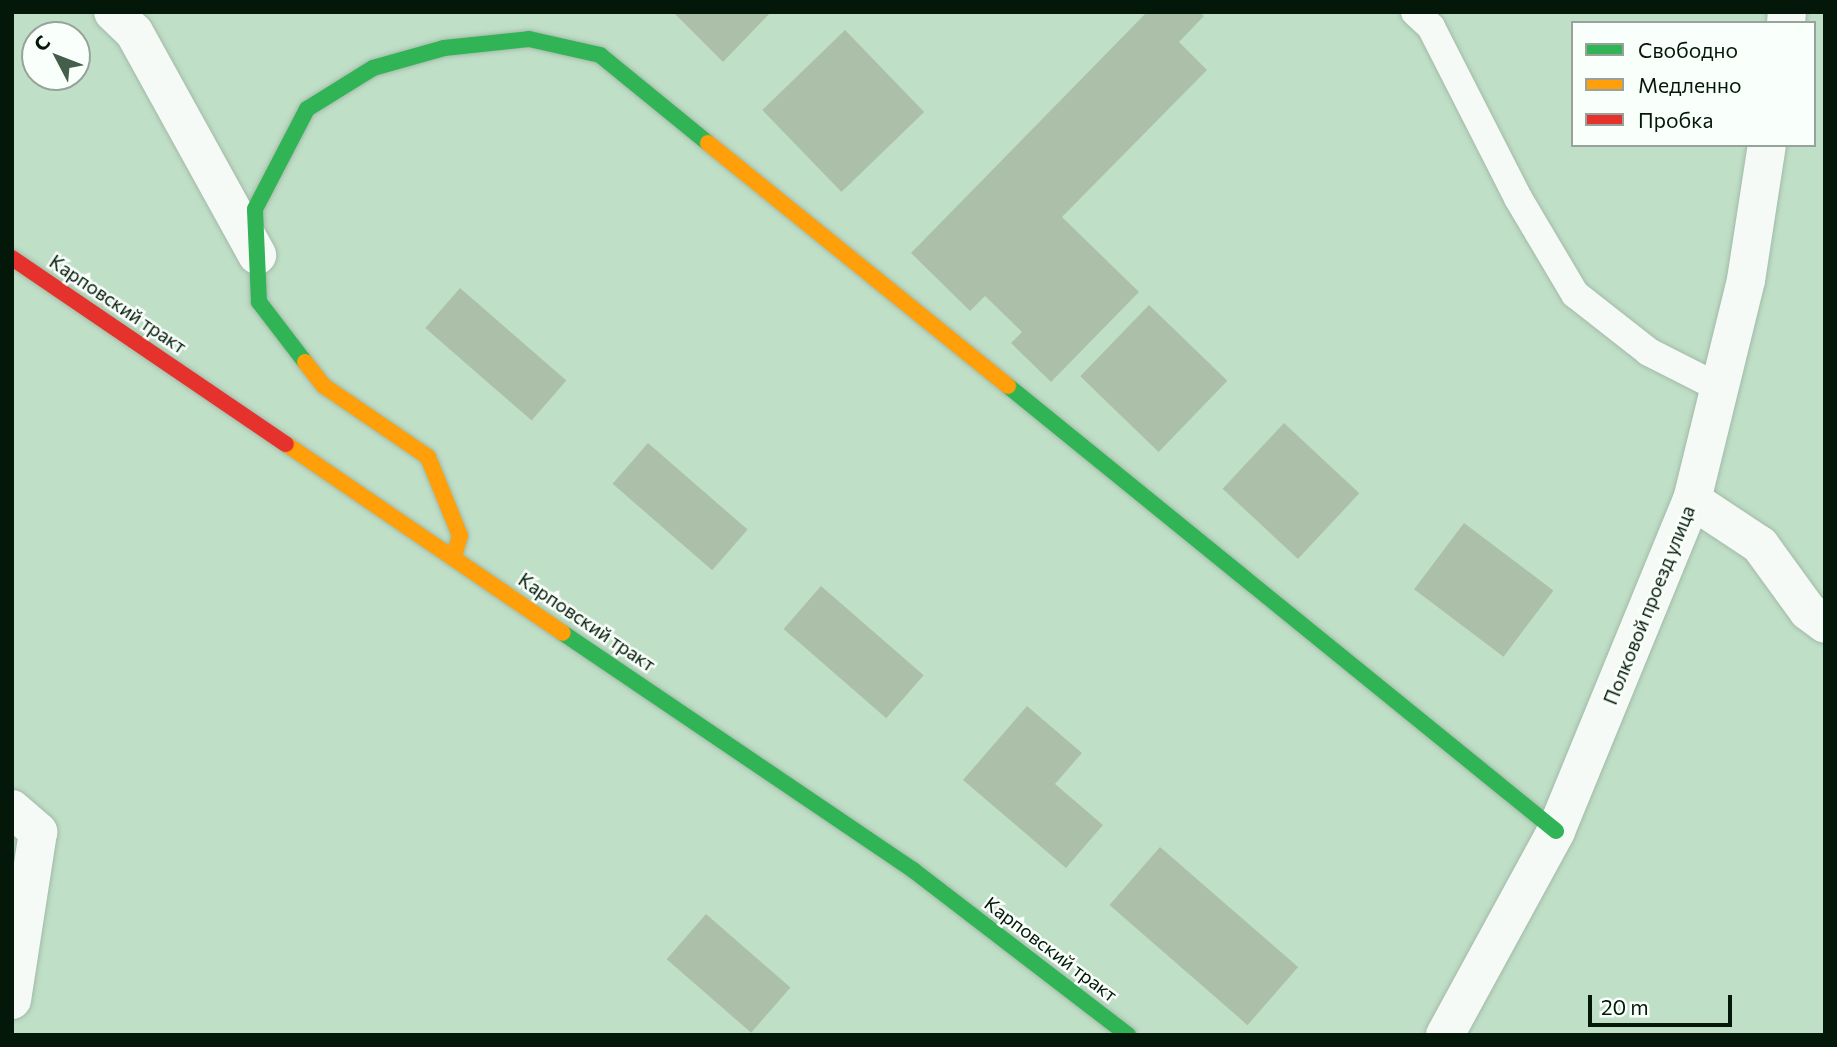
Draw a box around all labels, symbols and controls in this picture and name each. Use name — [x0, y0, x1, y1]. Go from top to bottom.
north arrow — [21, 21, 91, 91]
legend — [1571, 21, 1816, 147]
text: С — [29, 30, 54, 55]
text: Свободно — [1638, 37, 1738, 62]
text: Медленно — [1638, 72, 1742, 97]
text: Пробка — [1638, 107, 1713, 132]
street label: Карповский тракт — [45, 250, 191, 358]
street label: Полковой проезд улица — [1599, 502, 1699, 708]
street label: Карповский тракт — [514, 568, 660, 676]
street label: Карповский тракт — [980, 892, 1122, 1006]
scale bar — [1592, 981, 1736, 1025]
text: 20 m — [1601, 994, 1649, 1019]

